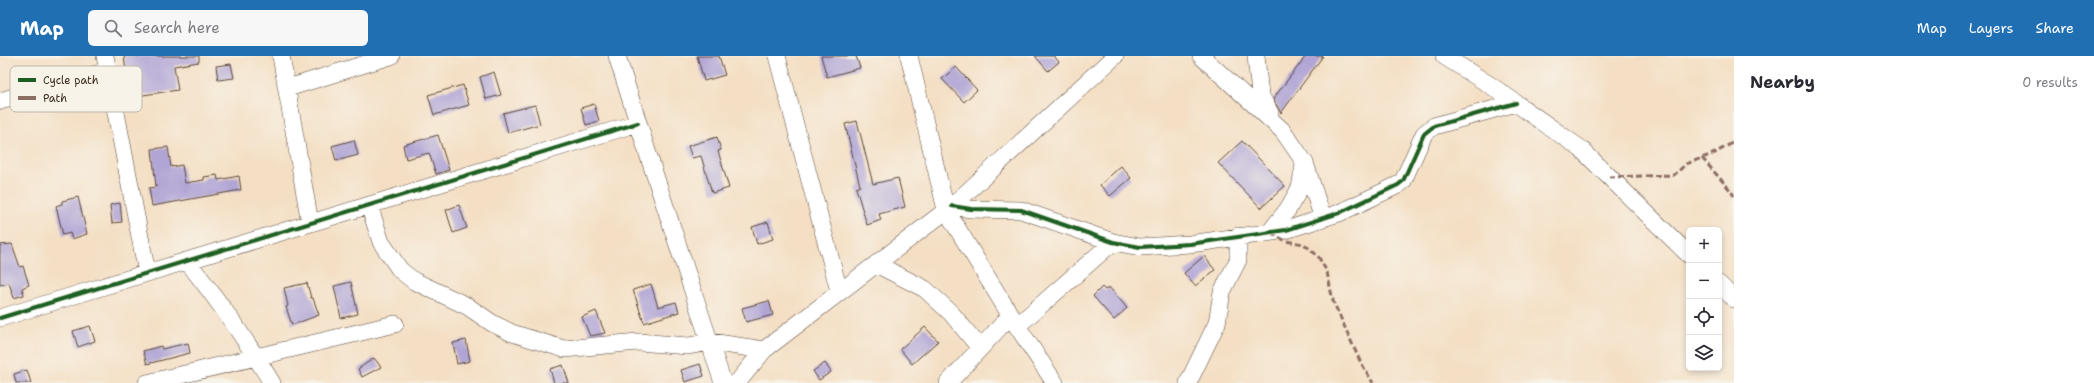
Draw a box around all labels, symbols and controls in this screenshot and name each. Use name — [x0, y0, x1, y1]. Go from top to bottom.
search box — [88, 10, 368, 46]
text: Map — [20, 16, 64, 41]
icon: search — [102, 17, 124, 39]
text: Search here — [134, 18, 220, 38]
text: Map — [1917, 19, 1947, 37]
text: Layers — [1969, 19, 2013, 37]
text: Share — [2035, 19, 2074, 37]
legend — [10, 66, 142, 112]
text: Nearby — [1750, 71, 1815, 93]
text: Cycle path — [43, 73, 99, 88]
text: 0 results — [2022, 74, 2078, 91]
text: Path — [43, 91, 67, 106]
map controls — [1686, 227, 1722, 371]
button: + — [1686, 227, 1722, 263]
button: − — [1686, 263, 1722, 299]
button: locate — [1686, 299, 1722, 335]
button: layers — [1686, 335, 1722, 371]

